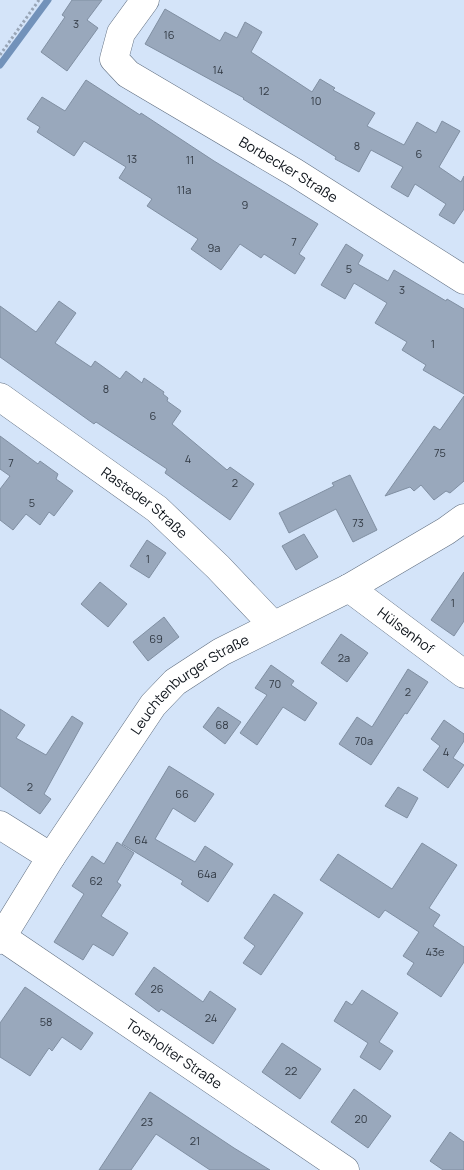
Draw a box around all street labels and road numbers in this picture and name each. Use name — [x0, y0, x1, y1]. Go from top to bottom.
street label: Borbecker Straße — [236, 132, 342, 207]
street label: Rasteder Straße — [98, 462, 192, 542]
street label: Hülsenhof — [374, 603, 438, 658]
street label: Leuchtenburger Straße — [126, 630, 252, 738]
street label: Torsholter Straße — [123, 1014, 226, 1093]

